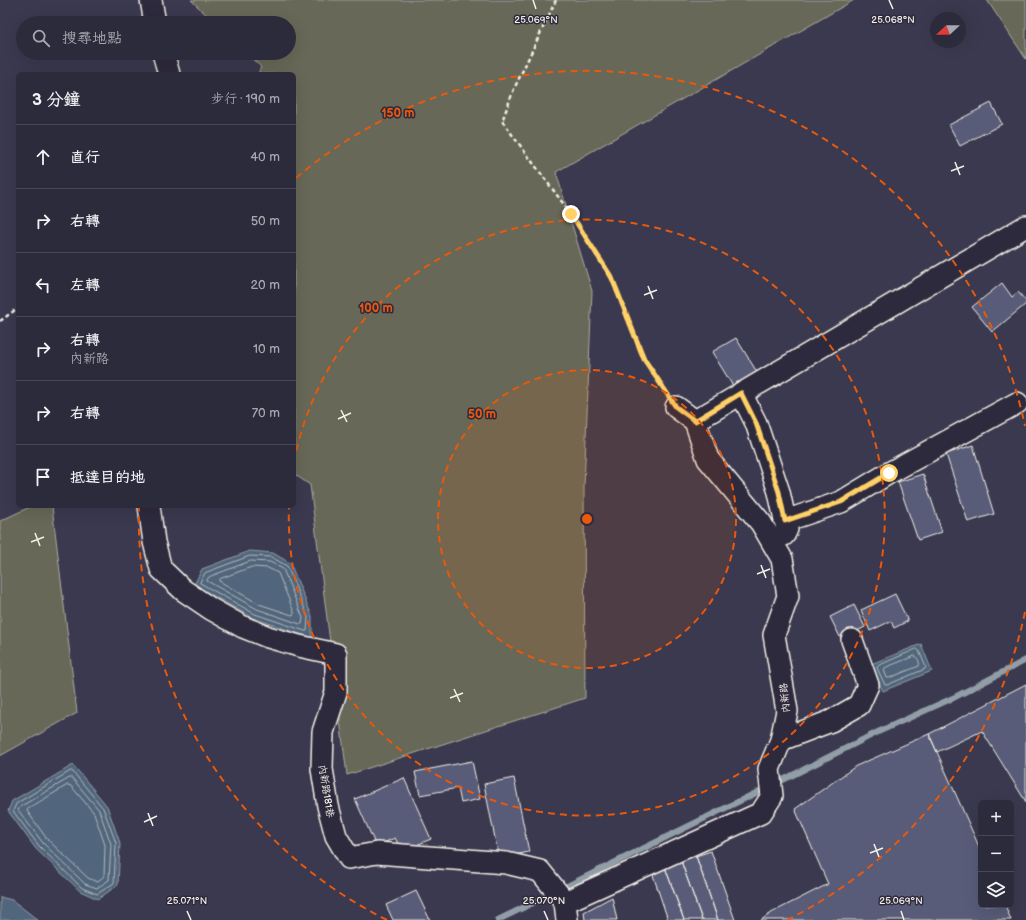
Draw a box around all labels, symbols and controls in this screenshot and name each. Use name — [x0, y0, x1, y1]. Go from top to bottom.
north arrow — [930, 12, 966, 48]
text: 25.069°N — [514, 14, 558, 26]
text: 25.068°N — [871, 14, 915, 26]
search box — [16, 16, 296, 60]
icon: search — [30, 27, 52, 49]
text: 搜尋地點 — [62, 29, 122, 48]
text: 3 分鐘 — [32, 90, 81, 110]
text: 步行 · 190 m — [211, 91, 280, 107]
text: 150 m — [382, 106, 414, 121]
icon: ahead — [32, 146, 54, 168]
text: 直行 — [70, 148, 100, 167]
text: 40 m — [250, 149, 280, 165]
route end — [562, 205, 580, 223]
icon: right — [32, 210, 54, 232]
text: 右轉 — [70, 212, 100, 231]
text: 50 m — [251, 213, 280, 229]
icon: left — [32, 274, 54, 296]
text: 左轉 — [70, 276, 100, 295]
text: 20 m — [250, 277, 280, 293]
text: 100 m — [359, 301, 393, 316]
text: 右轉 — [70, 331, 100, 350]
icon: right — [32, 338, 54, 360]
text: 10 m — [253, 341, 280, 357]
text: 內新路 — [70, 351, 109, 367]
icon: right — [32, 402, 54, 424]
text: 右轉 — [70, 404, 100, 423]
text: 70 m — [252, 405, 280, 421]
text: 50 m — [468, 407, 496, 422]
route start — [880, 464, 898, 482]
icon: arrive — [32, 466, 54, 488]
text: 抵達目的地 — [70, 468, 145, 487]
centre of rings — [580, 512, 594, 526]
street label: 內新路 — [777, 682, 793, 713]
street label: 內新路181巷 — [316, 764, 336, 820]
map controls — [978, 800, 1014, 908]
button: + — [978, 800, 1014, 836]
button: − — [978, 836, 1014, 872]
button: layers — [978, 872, 1014, 908]
text: 25.071°N — [167, 895, 207, 907]
text: 25.070°N — [523, 895, 565, 907]
text: 25.069°N — [879, 895, 923, 907]

